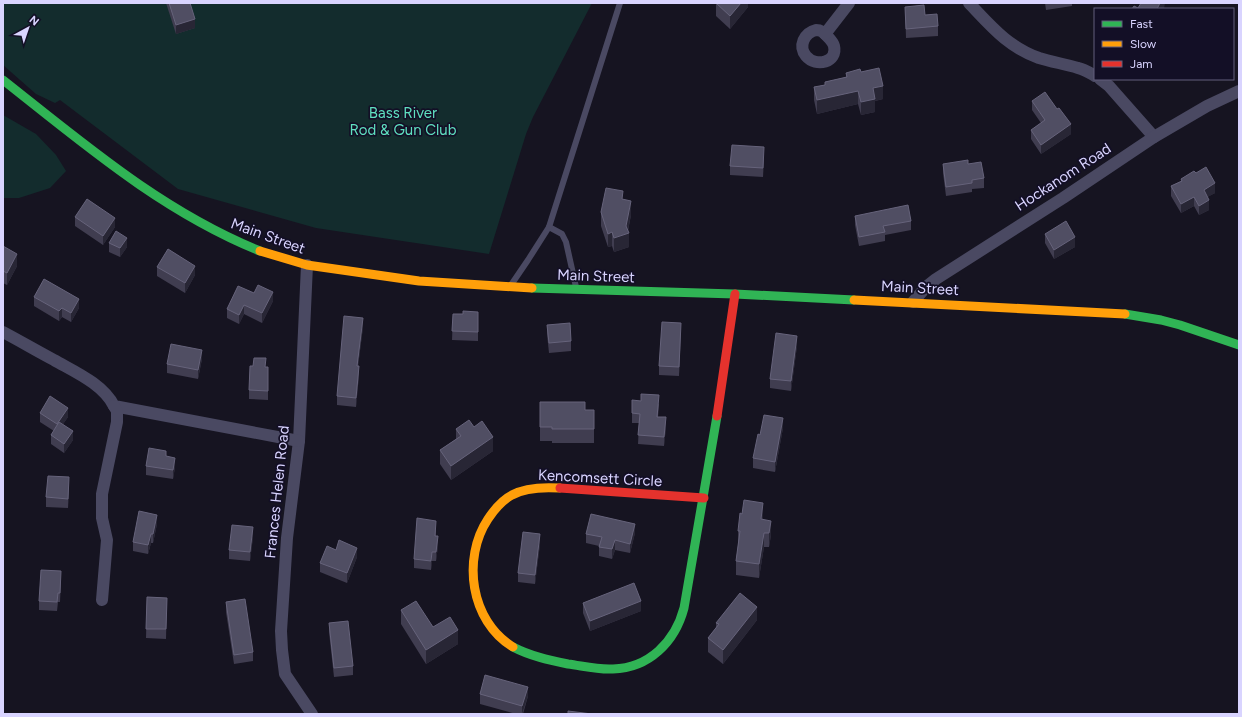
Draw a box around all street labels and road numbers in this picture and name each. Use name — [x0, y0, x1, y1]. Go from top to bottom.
street label: Hockanom Road — [1012, 139, 1114, 215]
street label: Main Street — [228, 214, 308, 258]
street label: Main Street — [557, 266, 636, 286]
street label: Main Street — [881, 277, 960, 299]
street label: Frances Helen Road — [261, 425, 293, 559]
street label: Kencomsett Circle — [537, 466, 663, 490]

